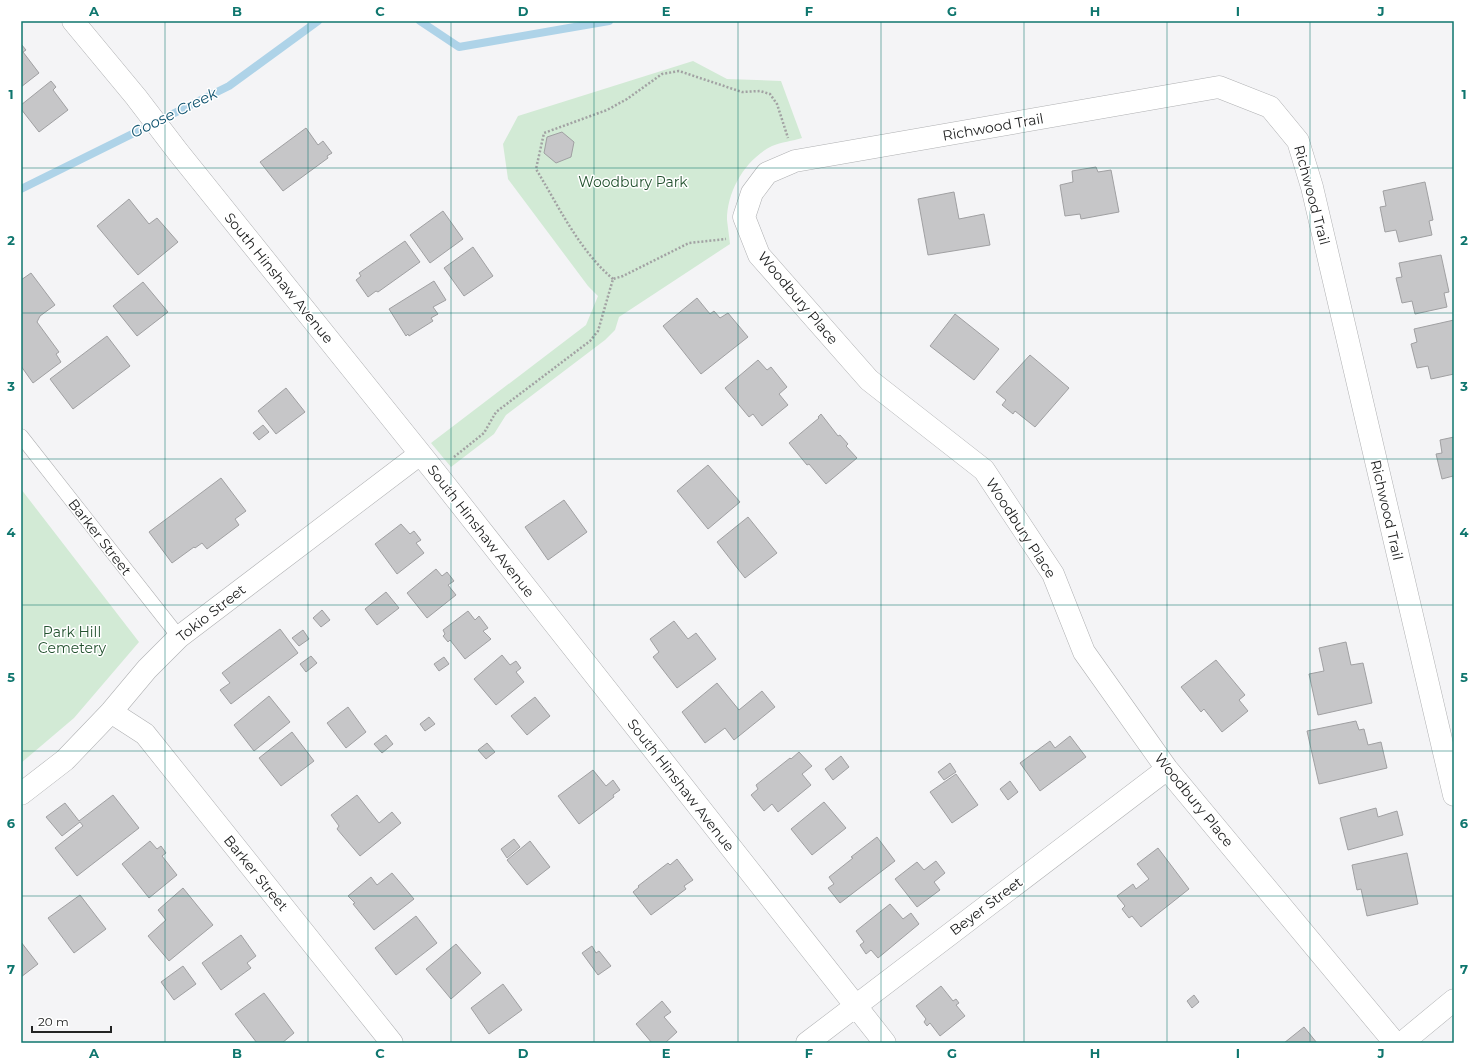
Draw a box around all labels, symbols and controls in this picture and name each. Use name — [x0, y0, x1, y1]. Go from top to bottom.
text: A — [88, 3, 100, 19]
text: B — [232, 3, 242, 19]
text: C — [375, 3, 385, 19]
text: D — [518, 3, 529, 19]
text: E — [662, 3, 671, 19]
text: F — [805, 3, 813, 19]
text: G — [947, 3, 957, 19]
text: H — [1090, 3, 1100, 19]
text: I — [1236, 3, 1240, 19]
text: J — [1376, 3, 1385, 19]
water label: Goose Creek — [127, 83, 221, 142]
text: 1 — [8, 86, 14, 102]
text: 1 — [1461, 86, 1467, 102]
street label: Richwood Trail — [941, 109, 1045, 145]
street label: Richwood Trail — [1290, 143, 1334, 247]
park label: Woodbury Park — [578, 173, 688, 191]
street label: South Hinshaw Avenue — [221, 209, 337, 347]
text: 2 — [7, 232, 15, 248]
text: 2 — [1460, 232, 1468, 248]
street label: Woodbury Place — [754, 248, 842, 348]
text: 3 — [6, 378, 15, 394]
text: 3 — [1459, 378, 1468, 394]
street label: Richwood Trail — [1367, 458, 1407, 562]
street label: South Hinshaw Avenue — [424, 461, 538, 601]
street label: Woodbury Place — [982, 475, 1060, 581]
street label: Barker Street — [64, 495, 136, 579]
text: 4 — [7, 524, 16, 540]
text: 4 — [1460, 524, 1469, 540]
street label: Tokio Street — [173, 580, 249, 646]
park label: Park Hill Cemetery — [38, 623, 107, 657]
text: 5 — [7, 669, 15, 685]
text: 5 — [1460, 669, 1468, 685]
street label: South Hinshaw Avenue — [624, 715, 738, 855]
street label: Woodbury Place — [1151, 749, 1237, 851]
text: 6 — [7, 815, 16, 831]
text: 6 — [1460, 815, 1469, 831]
street label: Barker Street — [220, 831, 292, 915]
street label: Beyer Street — [946, 873, 1026, 939]
text: 7 — [7, 961, 15, 977]
text: 7 — [1460, 961, 1468, 977]
scale bar — [32, 1008, 111, 1034]
text: 20 m — [38, 1014, 69, 1029]
text: A — [88, 1045, 100, 1061]
text: B — [232, 1045, 242, 1061]
text: C — [375, 1045, 385, 1061]
text: D — [518, 1045, 529, 1061]
text: E — [662, 1045, 671, 1061]
text: F — [805, 1045, 813, 1061]
text: G — [947, 1045, 957, 1061]
text: H — [1090, 1045, 1100, 1061]
text: I — [1236, 1045, 1240, 1061]
text: J — [1376, 1045, 1385, 1061]

